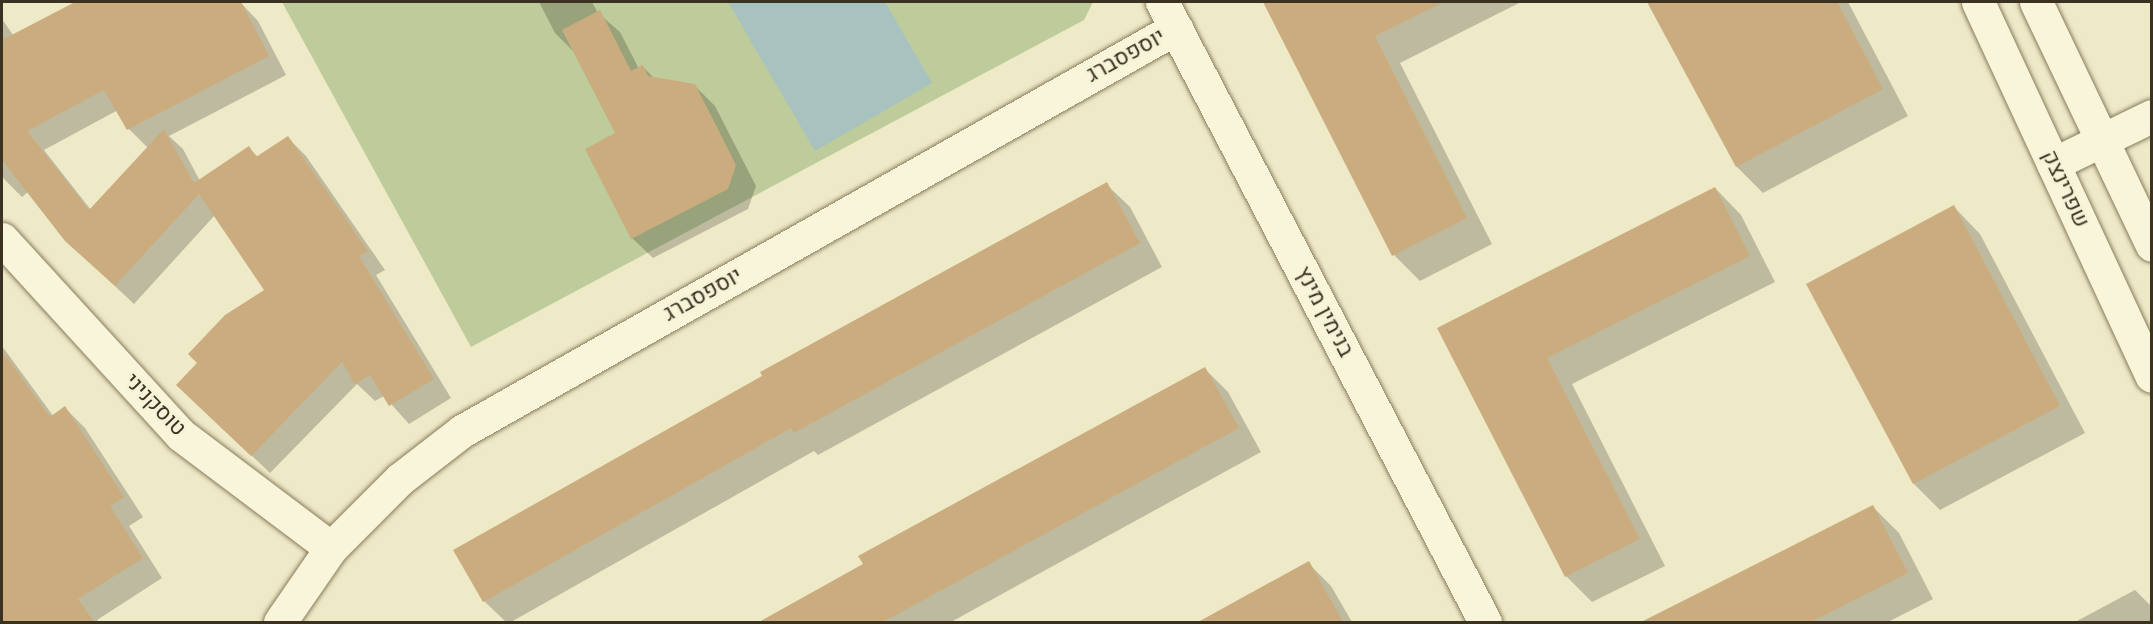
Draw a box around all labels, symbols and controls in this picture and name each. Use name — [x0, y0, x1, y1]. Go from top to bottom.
street label: יוספסברג — [1082, 24, 1170, 88]
street label: שפרינצק — [2036, 146, 2094, 232]
street label: בנימין מינץ — [1289, 262, 1359, 362]
street label: יוספסברג — [659, 263, 747, 327]
street label: טוסקניני — [119, 368, 191, 442]

